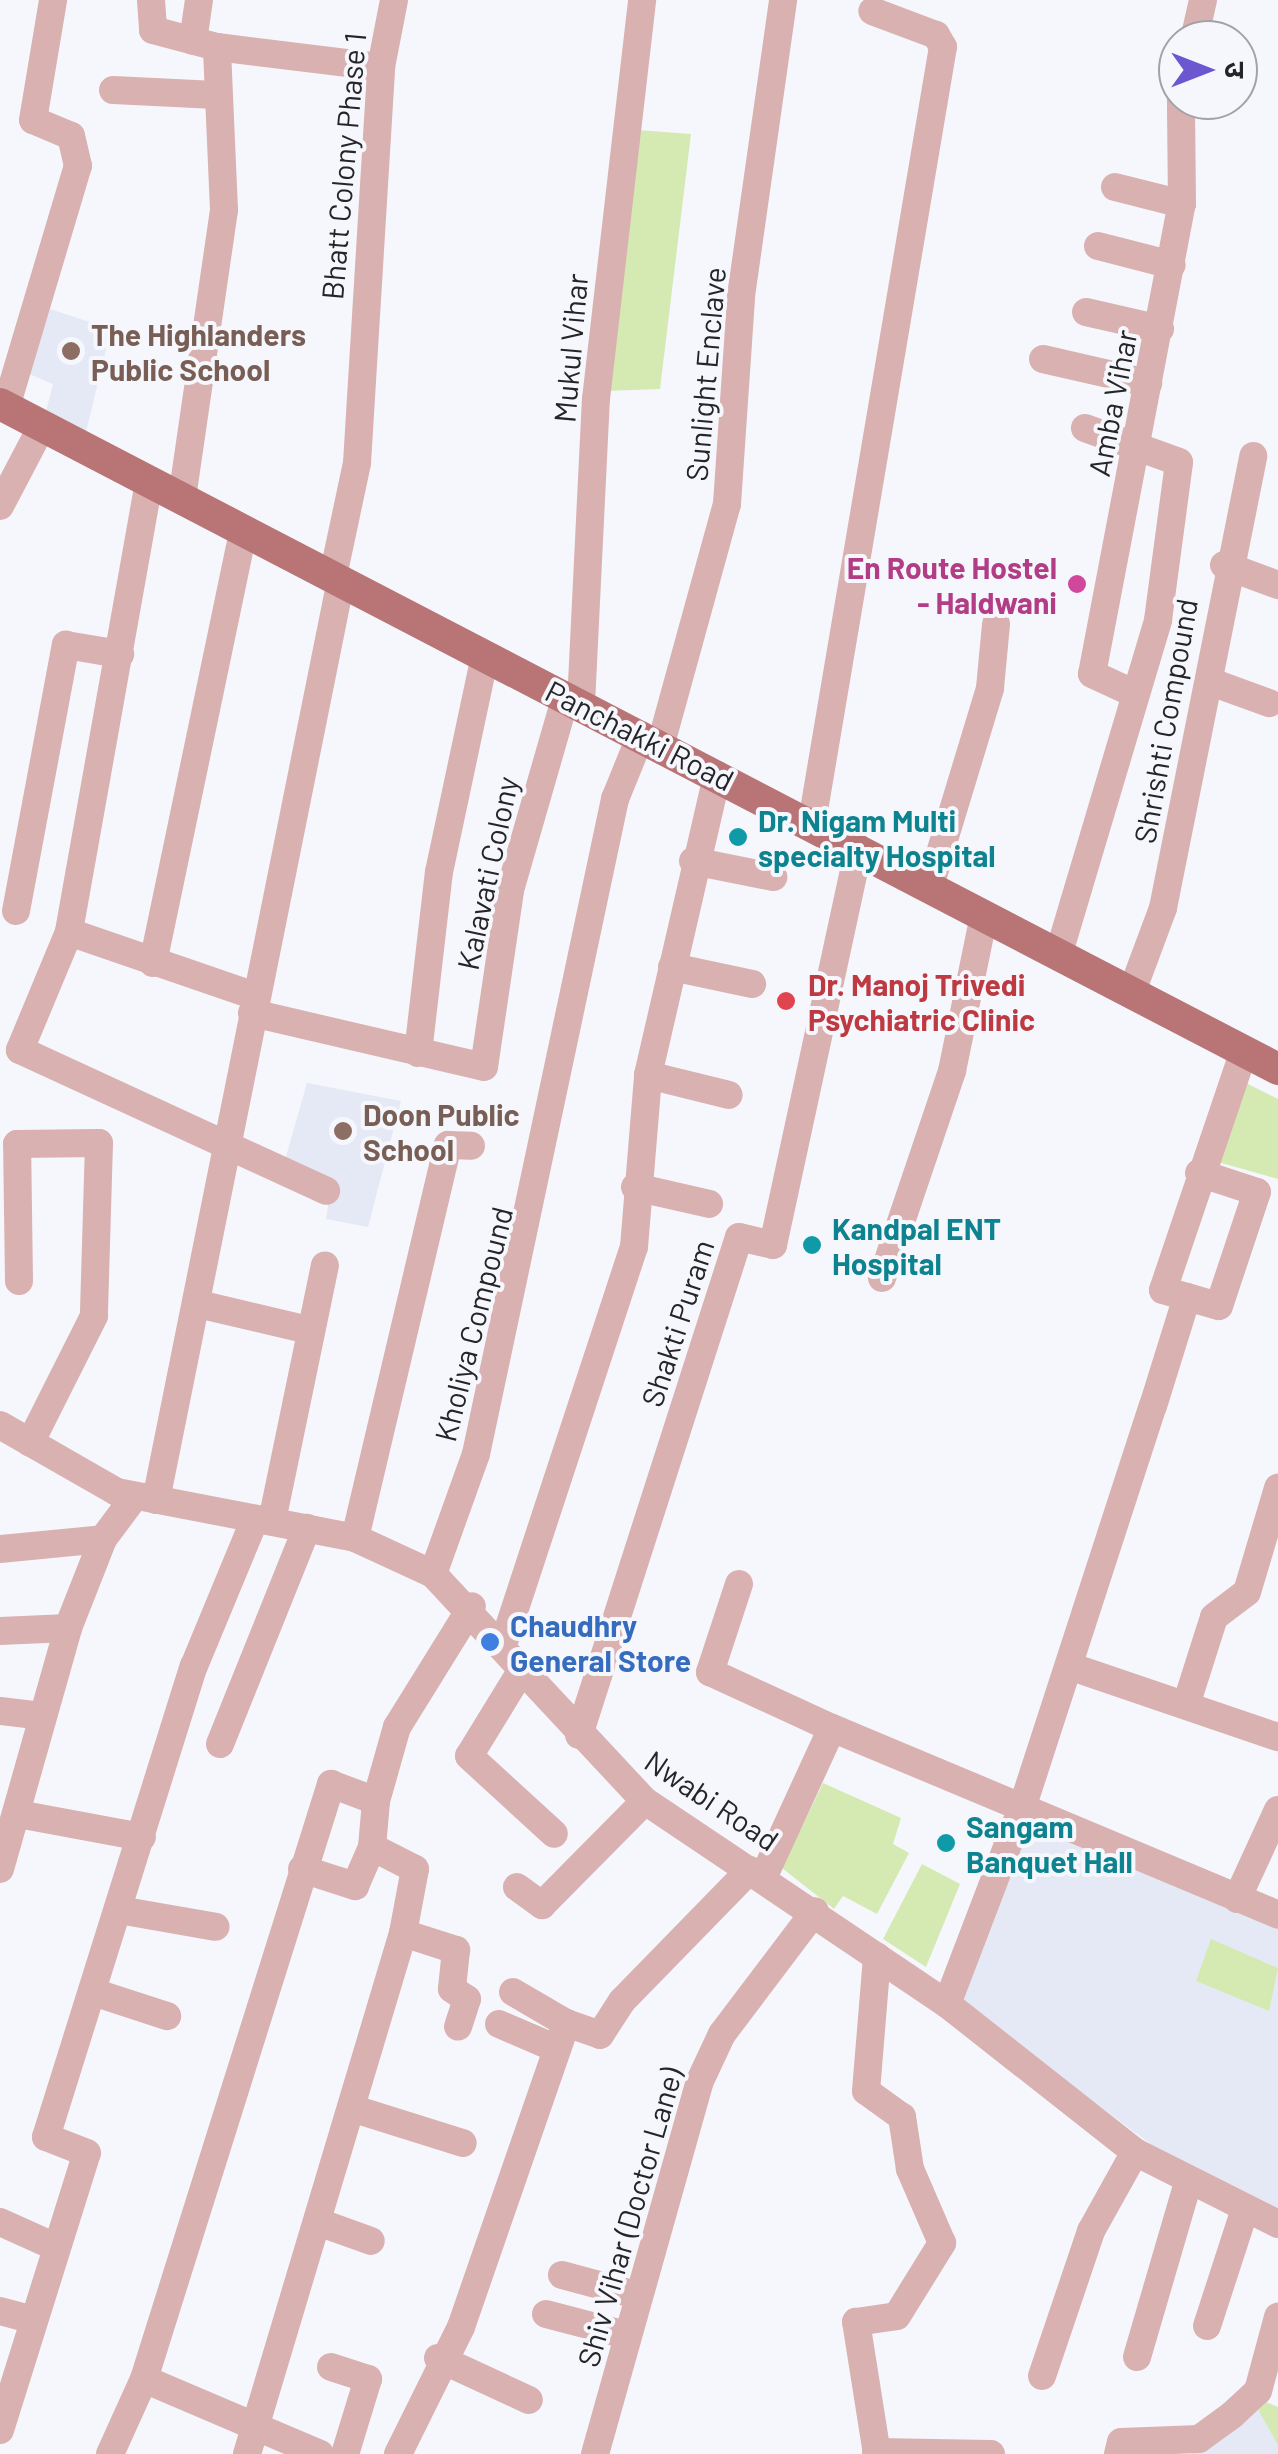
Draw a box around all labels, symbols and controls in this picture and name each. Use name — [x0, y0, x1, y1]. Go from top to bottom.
north arrow — [1158, 20, 1258, 120]
street label: Bhatt Colony Phase 1 — [313, 31, 373, 301]
text: उ — [1219, 62, 1253, 78]
street label: Sunlight Enclave — [678, 265, 732, 483]
street label: Mukul Vihar — [546, 272, 594, 424]
place label: The Highlanders Public School — [91, 316, 306, 386]
street label: Amba Vihar — [1080, 327, 1144, 479]
marker: The Highlanders Public School — [60, 340, 82, 362]
place label: En Route Hostel - Haldwani — [847, 549, 1057, 620]
marker: En Route Hostel - Haldwani — [1066, 573, 1088, 595]
street label: Shrishti Compound — [1126, 596, 1204, 846]
street label: Panchakki Road — [540, 672, 740, 798]
street label: Kalavati Colony — [449, 773, 525, 973]
place label: Dr. Nigam Multi specialty Hospital — [758, 802, 996, 872]
marker: Dr. Nigam Multi specialty Hospital — [727, 826, 749, 848]
place label: Dr. Manoj Trivedi Psychiatric Clinic — [808, 966, 1035, 1036]
marker: Dr. Manoj Trivedi Psychiatric Clinic — [773, 988, 799, 1014]
place label: Doon Public School — [363, 1096, 520, 1166]
marker: Doon Public School — [332, 1120, 354, 1142]
street label: Kholiya Compound — [426, 1203, 520, 1445]
place label: Kandpal ENT Hospital — [832, 1210, 1001, 1280]
marker: Kandpal ENT Hospital — [801, 1234, 823, 1256]
street label: Shakti Puram — [633, 1235, 721, 1411]
place label: Chaudhry General Store — [510, 1607, 691, 1678]
marker: Chaudhry General Store — [479, 1631, 501, 1653]
street label: Nwabi Road — [638, 1742, 786, 1858]
place label: Sangam Banquet Hall — [966, 1808, 1133, 1878]
marker: Sangam Banquet Hall — [935, 1832, 957, 1854]
street label: Shiv Vihar (Doctor Lane) — [569, 2063, 689, 2371]

